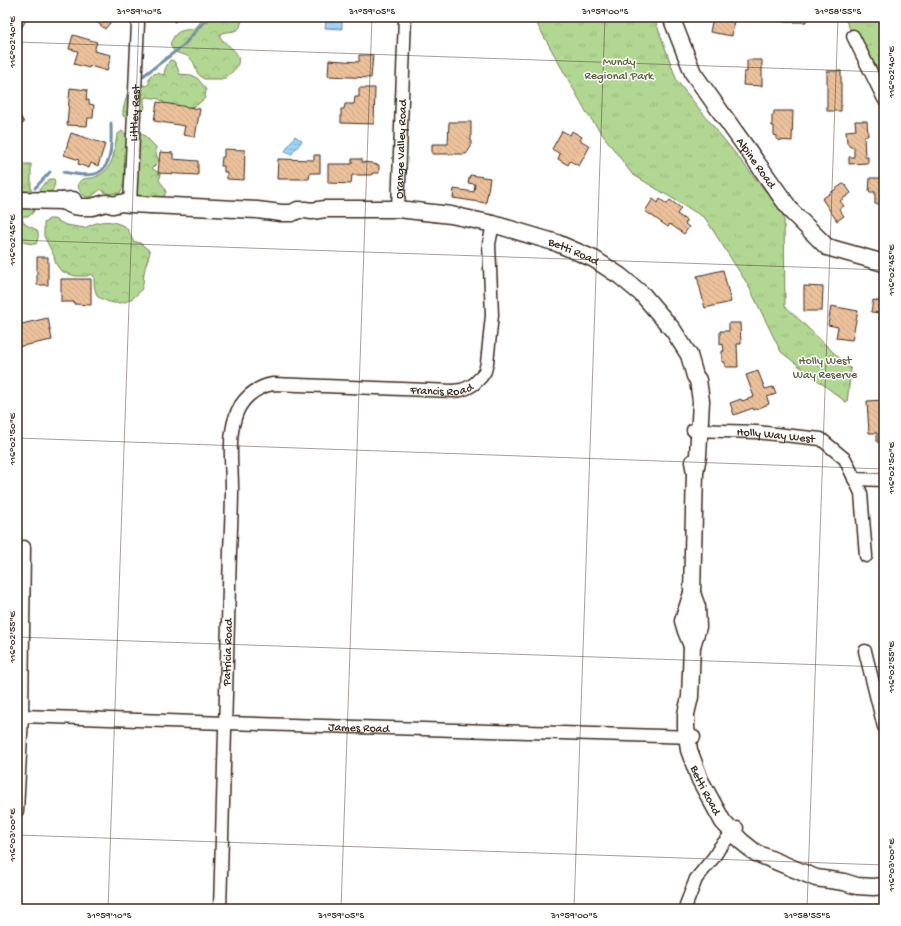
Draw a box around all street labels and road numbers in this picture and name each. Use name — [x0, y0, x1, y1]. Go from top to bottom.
street label: Littley Rest — [128, 84, 144, 142]
street label: Orange Valley Road — [393, 98, 411, 199]
street label: Alpine Road — [732, 135, 779, 193]
street label: Betti Road — [545, 236, 602, 270]
street label: Francis Road — [409, 380, 477, 400]
street label: Holly Way West — [736, 426, 817, 447]
street label: Patricia Road — [221, 617, 237, 687]
street label: James Road — [328, 721, 391, 737]
street label: Betti Road — [686, 763, 723, 819]

